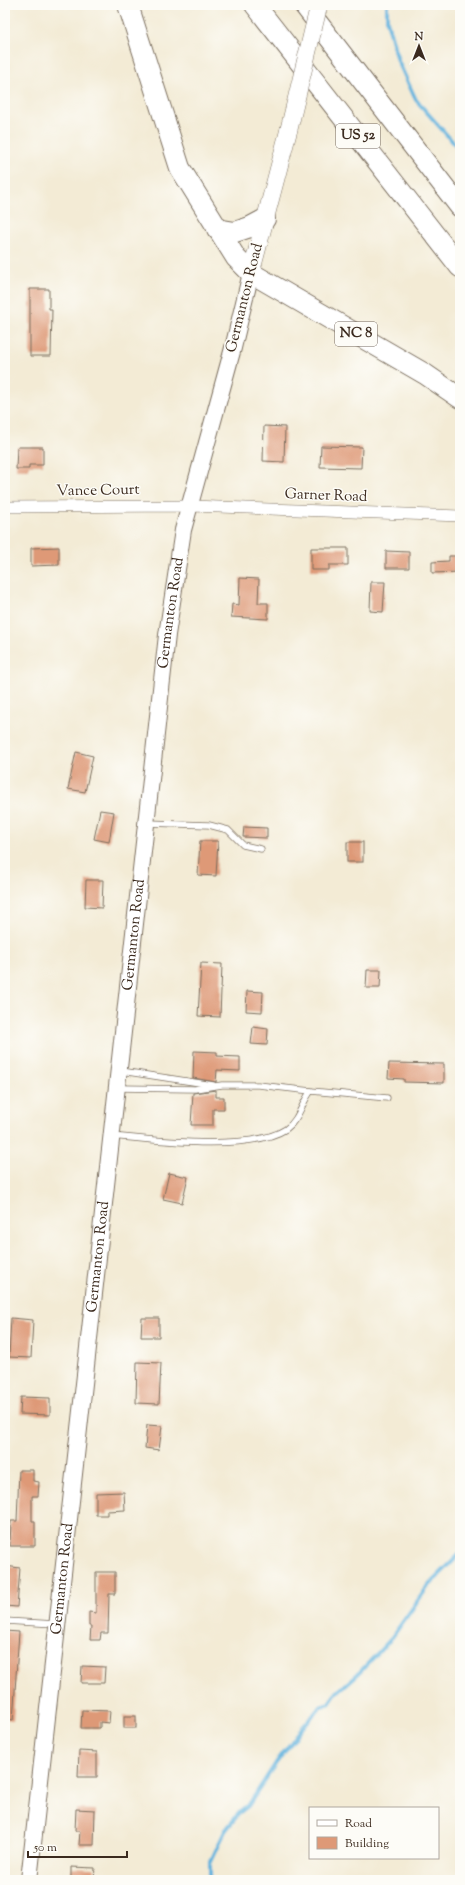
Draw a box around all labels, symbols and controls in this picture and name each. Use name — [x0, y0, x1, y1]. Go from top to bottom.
north arrow — [399, 26, 439, 66]
text: N — [414, 29, 424, 45]
road number: US 52 — [336, 124, 380, 148]
street label: Germanton Road — [221, 241, 269, 355]
road number: NC 8 — [335, 322, 377, 346]
street label: Vance Court — [56, 480, 140, 502]
street label: Garner Road — [284, 484, 368, 508]
street label: Germanton Road — [153, 555, 189, 670]
street label: Germanton Road — [117, 877, 150, 992]
street label: Germanton Road — [81, 1199, 115, 1314]
street label: Germanton Road — [46, 1521, 79, 1636]
legend — [309, 1807, 439, 1859]
text: Road — [345, 1815, 372, 1833]
scale bar — [28, 1833, 127, 1859]
text: Building — [345, 1835, 389, 1853]
text: 50 m — [33, 1839, 57, 1857]

